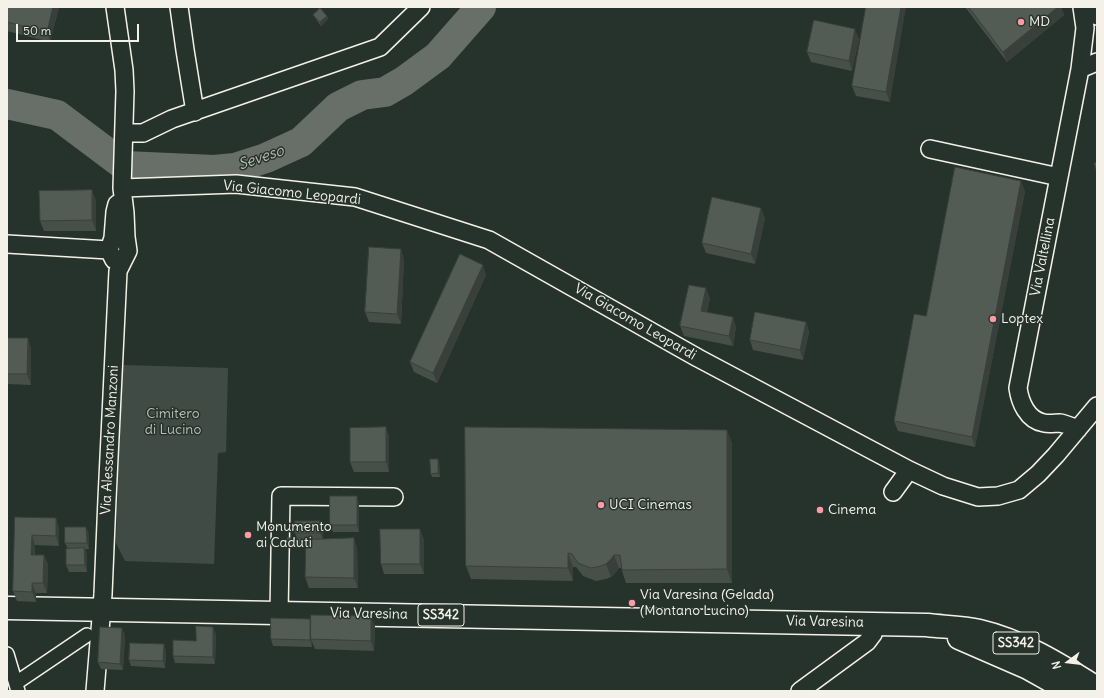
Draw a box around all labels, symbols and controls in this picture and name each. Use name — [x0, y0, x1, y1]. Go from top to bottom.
place label: MD — [1029, 14, 1050, 30]
scale bar — [18, 16, 141, 42]
marker: MD — [1016, 17, 1026, 27]
text: 50 m — [23, 23, 51, 38]
water label: Seveso — [236, 142, 286, 174]
street label: Via Giacomo Leopardi — [222, 177, 362, 209]
street label: Via Valtellina — [1027, 216, 1059, 298]
street label: Via Giacomo Leopardi — [571, 280, 699, 364]
place label: Loptex — [1001, 311, 1043, 327]
marker: Loptex — [988, 314, 998, 324]
street label: Via Alessandro Manzoni — [98, 365, 122, 515]
park label: Cimitero di Lucino — [145, 406, 201, 438]
place label: UCI Cinemas — [609, 497, 692, 513]
marker: UCI Cinemas — [596, 500, 606, 510]
place label: Cinema — [828, 502, 876, 518]
marker: Cinema — [815, 505, 825, 515]
place label: Monumento ai Caduti — [256, 519, 332, 552]
marker: Monumento ai Caduti — [243, 530, 253, 540]
place label: Via Varesina (Gelada) (Montano Lucino) — [640, 587, 774, 620]
marker: Via Varesina (Gelada) (Montano Lucino) — [627, 598, 637, 608]
road number: SS342 — [418, 604, 464, 626]
street label: Via Varesina — [330, 605, 408, 623]
street label: Via Varesina — [786, 613, 864, 631]
road number: SS342 — [993, 632, 1039, 654]
north arrow — [1048, 642, 1088, 682]
text: N — [1049, 660, 1064, 671]

